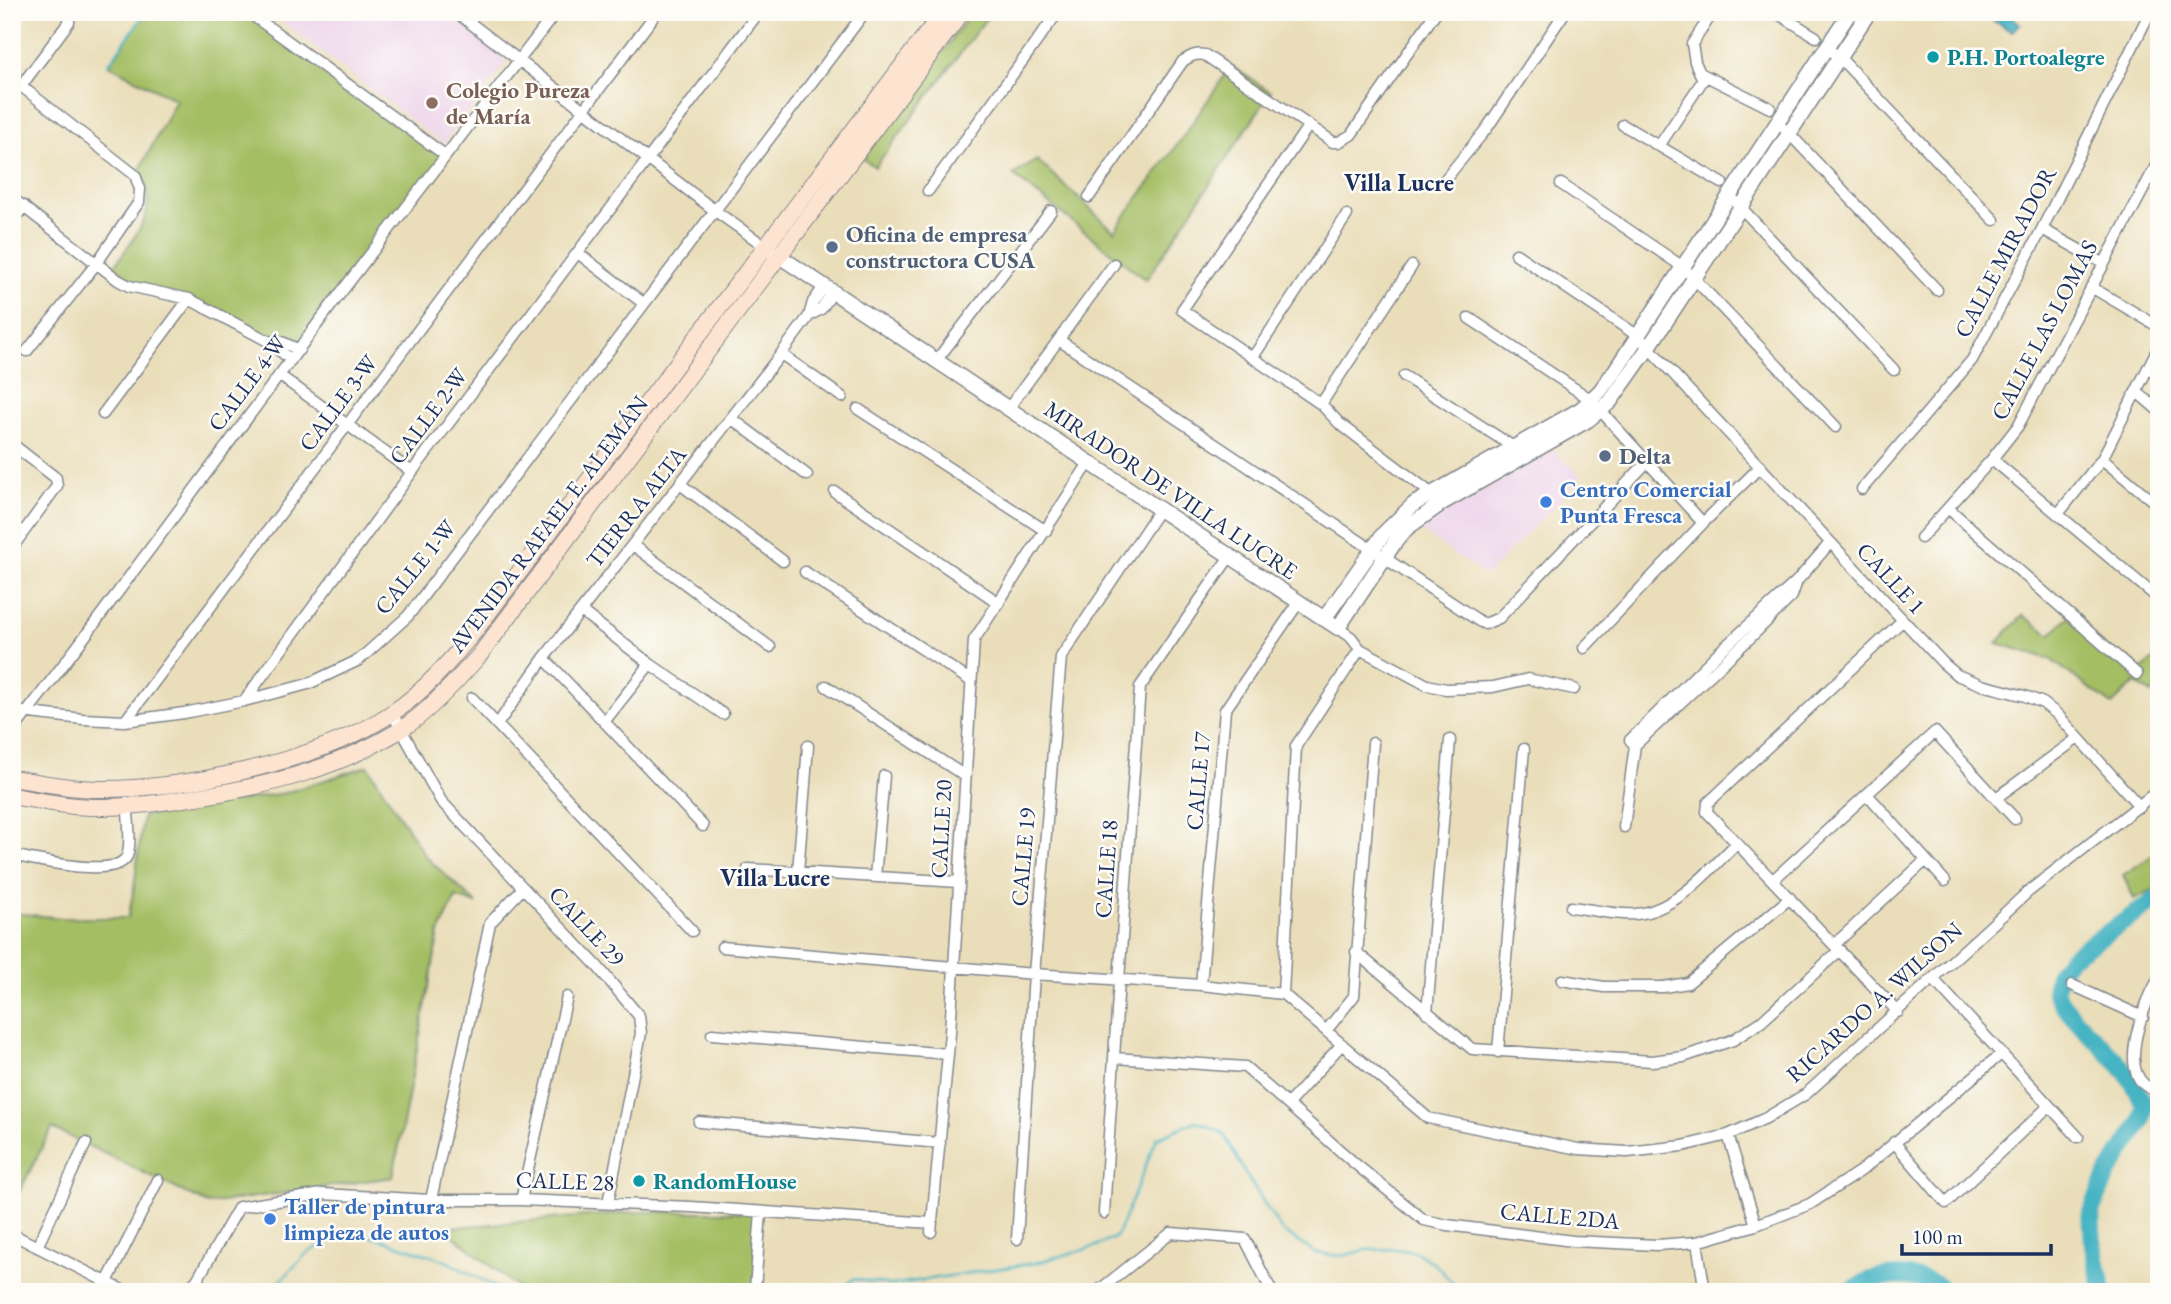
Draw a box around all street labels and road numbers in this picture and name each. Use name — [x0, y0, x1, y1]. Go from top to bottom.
street label: CALLE MIRADOR — [1947, 161, 2063, 343]
street label: CALLE LAS LOMAS — [1984, 235, 2104, 425]
street label: CALLE 4-W — [201, 328, 294, 437]
street label: CALLE 3-W — [292, 348, 385, 457]
street label: CALLE 2-W — [382, 361, 475, 470]
street label: AVENIDA RAFAEL E. ALEMÁN — [441, 389, 655, 659]
street label: MIRADOR DE VILLA LUCRE — [1039, 394, 1303, 586]
street label: TIERRA ALTA — [579, 439, 694, 574]
street label: CALLE 1-W — [368, 513, 463, 621]
street label: CALLE 1 — [1850, 536, 1932, 620]
street label: CALLE 17 — [1179, 730, 1217, 832]
street label: CALLE 20 — [923, 779, 959, 879]
street label: CALLE 19 — [1004, 806, 1042, 908]
street label: CALLE 18 — [1088, 819, 1124, 919]
street label: CALLE 29 — [542, 880, 632, 972]
street label: RICARDO A. WILSON — [1780, 915, 1968, 1089]
street label: CALLE 28 — [515, 1164, 615, 1198]
street label: CALLE 2DA — [1499, 1196, 1622, 1236]

